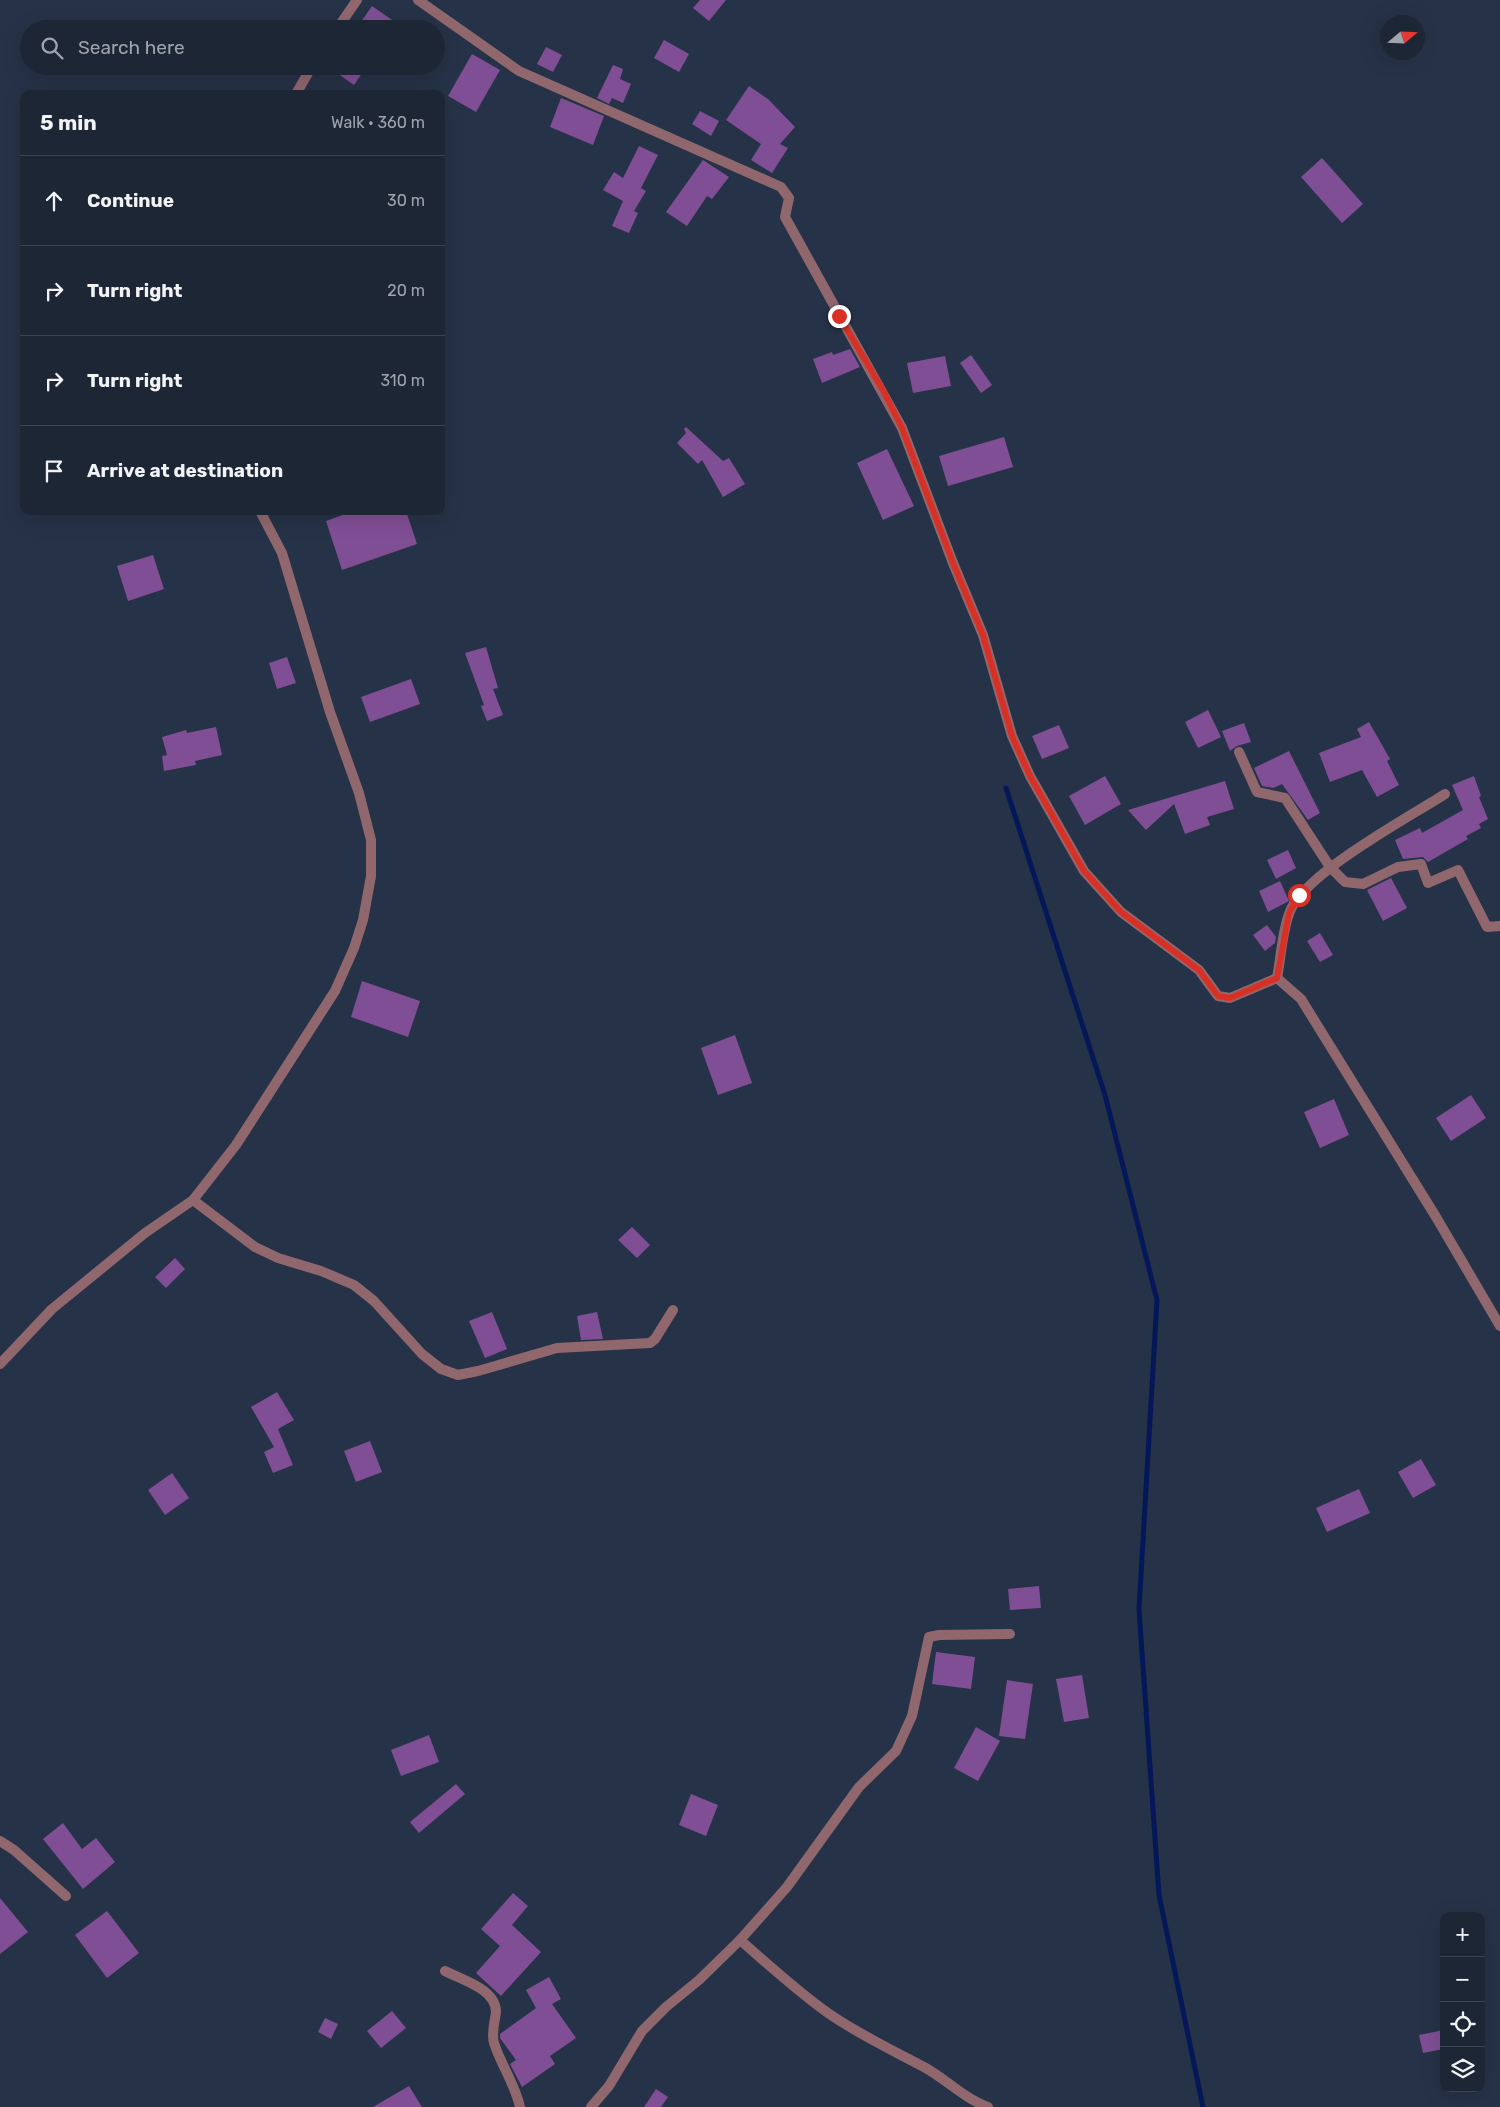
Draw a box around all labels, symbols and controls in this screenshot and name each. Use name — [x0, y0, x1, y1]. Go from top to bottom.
north arrow — [1380, 15, 1425, 60]
search box — [20, 20, 445, 75]
icon: search — [38, 34, 66, 62]
text: Search here — [78, 36, 185, 59]
text: 5 min — [40, 110, 97, 135]
text: Walk · 360 m — [331, 113, 425, 132]
icon: ahead — [40, 187, 68, 215]
text: Continue — [87, 189, 174, 212]
text: 30 m — [387, 191, 425, 210]
icon: right — [40, 277, 68, 305]
text: Turn right — [87, 279, 182, 302]
text: 20 m — [387, 281, 425, 300]
route end — [828, 305, 851, 328]
icon: right — [40, 367, 68, 395]
text: Turn right — [87, 369, 182, 392]
text: 310 m — [381, 371, 425, 390]
icon: arrive — [40, 457, 68, 485]
text: Arrive at destination — [87, 459, 283, 482]
route start — [1288, 884, 1311, 907]
map controls — [1440, 1912, 1485, 2092]
button: + — [1440, 1912, 1485, 1957]
button: − — [1440, 1957, 1485, 2002]
button: locate — [1440, 2002, 1485, 2047]
button: layers — [1440, 2047, 1485, 2092]

